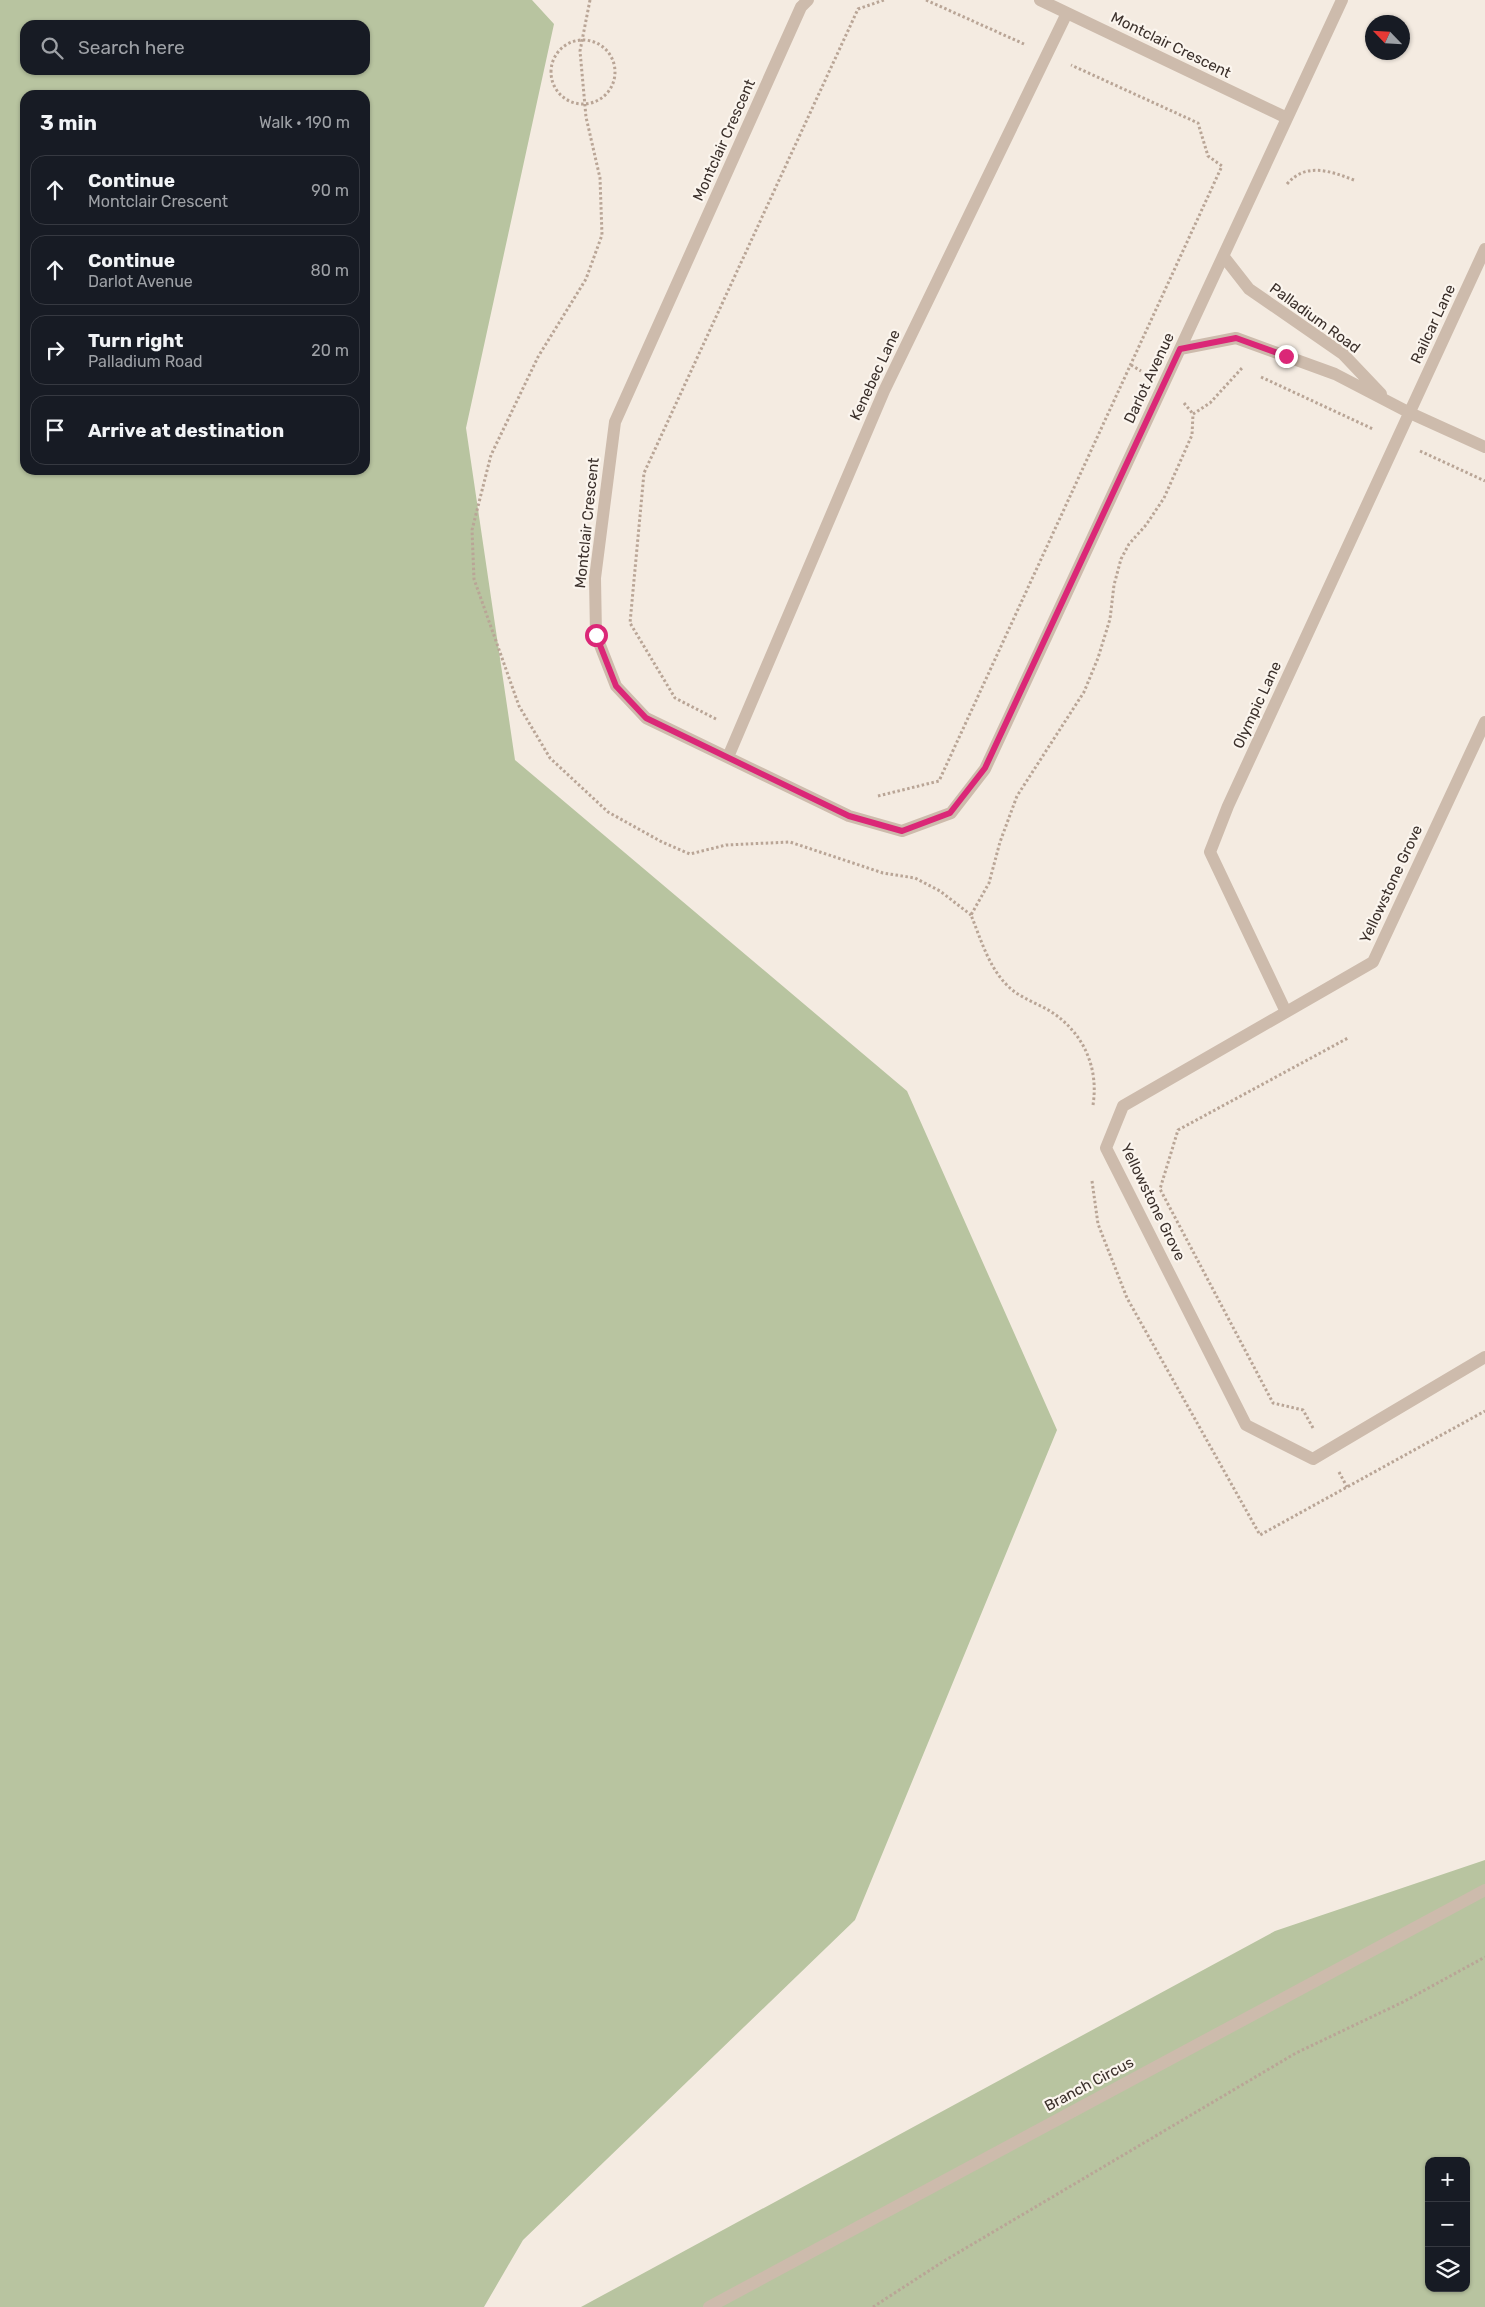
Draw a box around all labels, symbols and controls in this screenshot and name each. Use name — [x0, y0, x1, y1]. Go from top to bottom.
street label: Montclair Crescent — [1108, 8, 1234, 82]
north arrow — [1365, 15, 1410, 60]
search box — [20, 20, 370, 75]
icon: search — [38, 34, 66, 62]
text: Search here — [78, 36, 185, 59]
street label: Montclair Crescent — [689, 76, 759, 204]
text: 3 min — [40, 110, 97, 135]
text: Walk · 190 m — [259, 113, 350, 132]
text: Continue — [88, 169, 175, 192]
icon: ahead — [41, 176, 69, 204]
text: 90 m — [311, 181, 349, 200]
text: Montclair Crescent — [88, 192, 228, 211]
text: Continue — [88, 249, 175, 272]
icon: ahead — [41, 256, 69, 284]
text: 80 m — [311, 261, 349, 280]
text: Darlot Avenue — [88, 272, 193, 291]
street label: Palladium Road — [1266, 279, 1364, 357]
street label: Railcar Lane — [1407, 282, 1459, 366]
street label: Kenebec Lane — [846, 327, 904, 423]
text: Turn right — [88, 329, 183, 352]
street label: Darlot Avenue — [1120, 330, 1178, 426]
icon: right — [41, 336, 69, 364]
text: 20 m — [311, 341, 349, 360]
route end — [1275, 345, 1298, 368]
text: Palladium Road — [88, 352, 203, 371]
icon: arrive — [41, 416, 69, 444]
text: Arrive at destination — [88, 419, 284, 442]
street label: Montclair Crescent — [571, 457, 603, 589]
route start — [585, 624, 608, 647]
street label: Olympic Lane — [1229, 659, 1285, 751]
street label: Yellowstone Grove — [1356, 822, 1426, 946]
street label: Yellowstone Grove — [1117, 1140, 1189, 1264]
street label: Branch Circus — [1041, 2053, 1137, 2115]
map controls — [1425, 2157, 1470, 2292]
button: + — [1425, 2157, 1470, 2202]
button: − — [1425, 2202, 1470, 2247]
button: layers — [1425, 2247, 1470, 2292]

